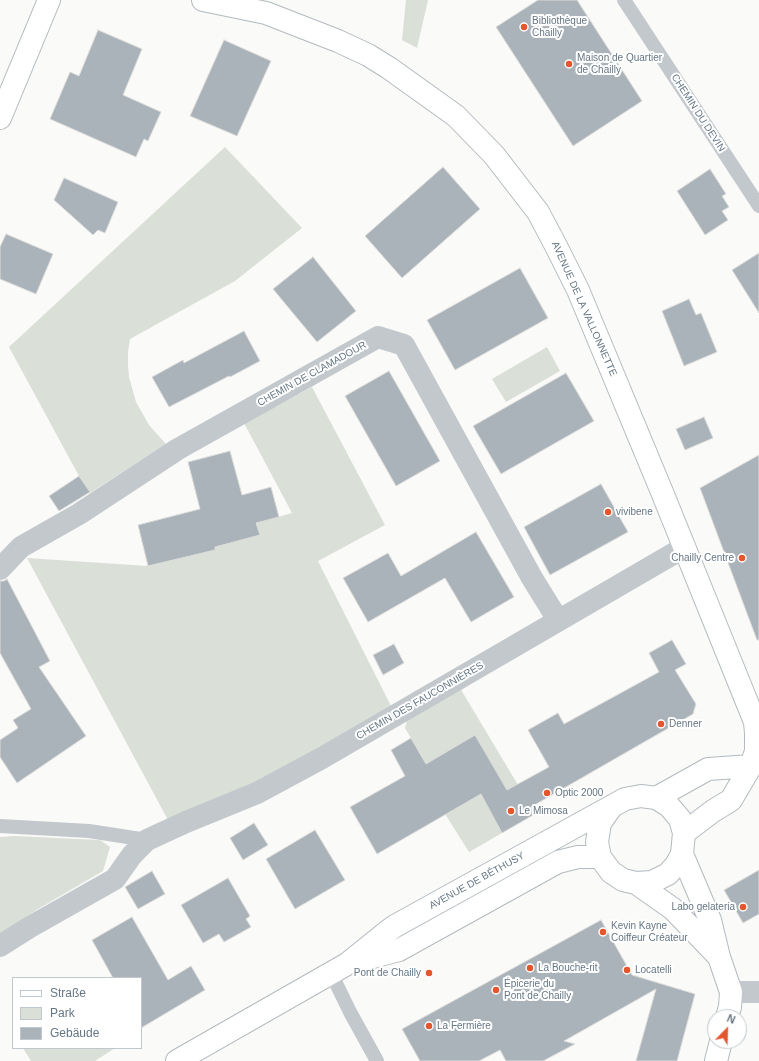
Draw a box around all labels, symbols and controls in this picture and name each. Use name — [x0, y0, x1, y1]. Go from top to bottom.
place label: Bibliothèque Chailly — [532, 15, 587, 38]
marker: Bibliothèque Chailly — [519, 22, 529, 32]
place label: Maison de Quartier de Chailly — [577, 52, 662, 76]
marker: Maison de Quartier de Chailly — [564, 59, 574, 69]
street label: CHEMIN DU DEVIN — [668, 72, 728, 154]
street label: AVENUE DE LA VALLONNETTE — [549, 240, 619, 378]
street label: CHEMIN DE CLAMADOUR — [255, 339, 369, 409]
place label: vivibene — [616, 506, 653, 518]
marker: vivibene — [603, 507, 613, 517]
place label: Chailly Centre — [671, 552, 734, 564]
marker: Chailly Centre — [737, 553, 747, 563]
street label: CHEMIN DES FAUCONNIÈRES — [354, 660, 486, 742]
place label: Denner — [669, 718, 702, 730]
marker: Denner — [656, 719, 666, 729]
place label: Optic 2000 — [555, 787, 603, 799]
marker: Optic 2000 — [542, 788, 552, 798]
place label: Le Mimosa — [519, 805, 568, 817]
marker: Le Mimosa — [506, 806, 516, 816]
street label: AVENUE DE BÉTHUSY — [427, 850, 527, 912]
place label: Labo gelateria — [672, 901, 735, 913]
marker: Labo gelateria — [738, 902, 748, 912]
place label: Kevin Kayne Coiffeur Créateur — [611, 920, 688, 944]
marker: Kevin Kayne Coiffeur Créateur — [598, 927, 608, 937]
place label: La Bouche-rit — [538, 962, 597, 974]
marker: La Bouche-rit — [525, 963, 535, 973]
place label: Locatelli — [635, 964, 672, 976]
marker: Locatelli — [622, 965, 632, 975]
place label: Pont de Chailly — [354, 967, 421, 979]
marker: Pont de Chailly — [424, 968, 434, 978]
legend — [12, 977, 142, 1049]
place label: Épicerie du Pont de Chailly — [504, 978, 571, 1002]
marker: Épicerie du Pont de Chailly — [491, 985, 501, 995]
text: Straße — [50, 986, 86, 1000]
text: Park — [50, 1006, 75, 1020]
north arrow — [707, 1009, 747, 1049]
text: N — [725, 1012, 737, 1026]
place label: La Fermière — [437, 1020, 491, 1032]
marker: La Fermière — [424, 1021, 434, 1031]
text: Gebäude — [50, 1026, 99, 1040]

